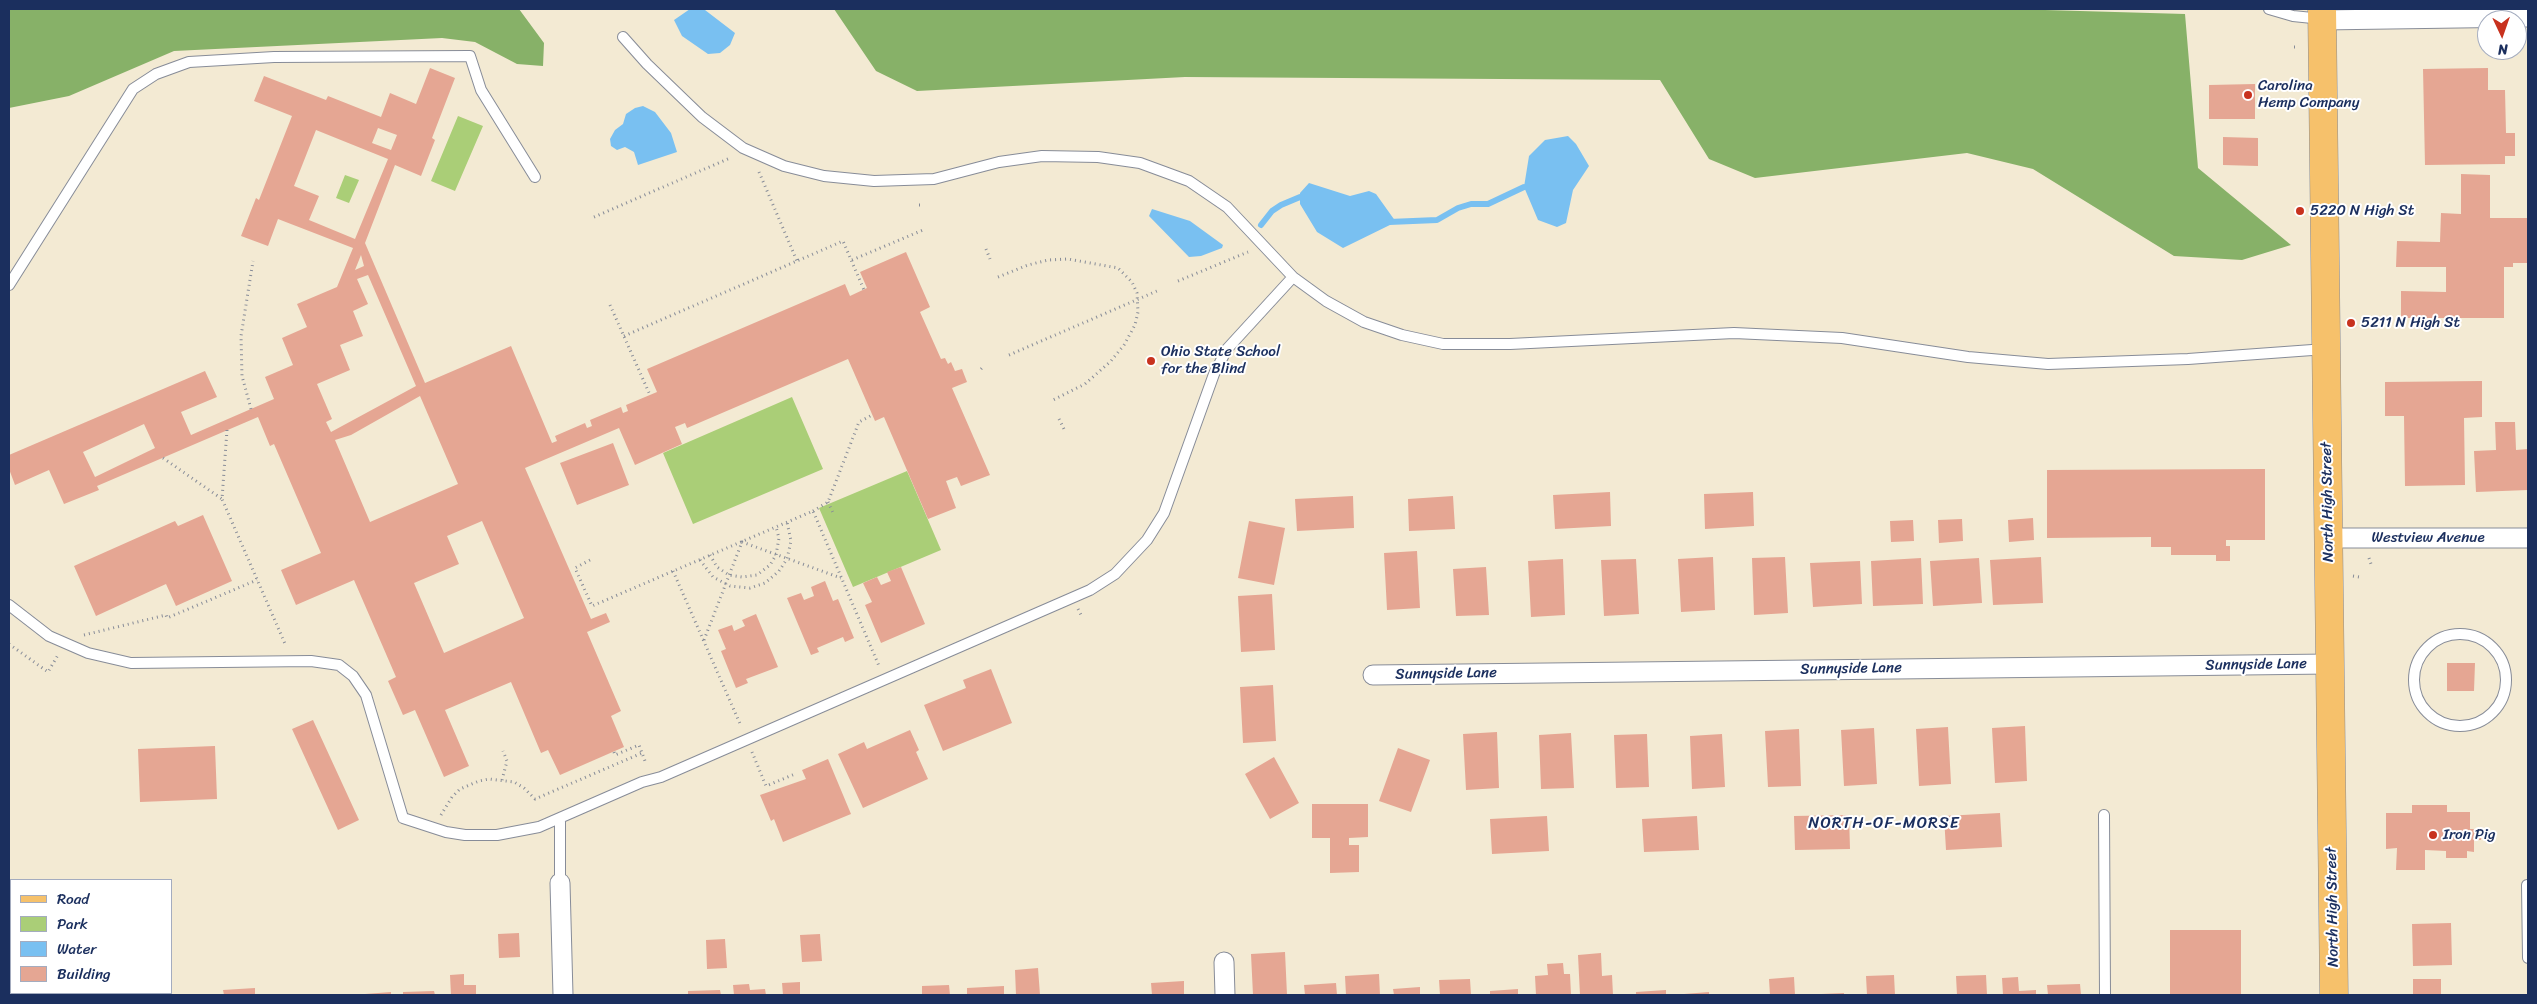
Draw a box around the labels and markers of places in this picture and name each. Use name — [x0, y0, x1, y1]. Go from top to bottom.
place label: Carolina Hemp Company — [2258, 77, 2360, 112]
marker: Carolina Hemp Company — [2242, 89, 2254, 101]
place label: 5220 N High St — [2310, 202, 2414, 220]
marker: 5220 N High St — [2294, 205, 2306, 217]
place label: 5211 N High St — [2361, 314, 2460, 332]
marker: 5211 N High St — [2345, 317, 2357, 329]
place label: Ohio State School for the Blind — [1161, 343, 1280, 378]
marker: Ohio State School for the Blind — [1145, 355, 1157, 367]
place label: Iron Pig — [2443, 826, 2496, 844]
marker: Iron Pig — [2427, 829, 2439, 841]

